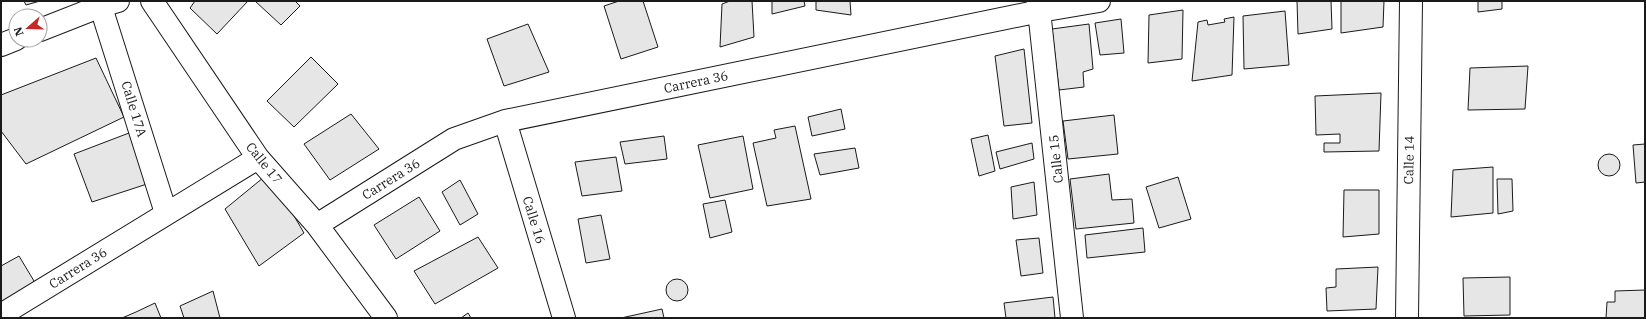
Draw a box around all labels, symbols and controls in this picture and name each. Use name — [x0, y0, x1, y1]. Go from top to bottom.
north arrow — [8, 8, 48, 48]
text: N — [10, 25, 27, 38]
street label: Carrera 36 — [662, 67, 730, 97]
street label: Calle 17A — [117, 79, 151, 139]
street label: Calle 15 — [1045, 134, 1067, 184]
street label: Calle 14 — [1400, 135, 1418, 185]
street label: Calle 17 — [242, 139, 286, 187]
street label: Carrera 36 — [359, 154, 423, 204]
street label: Calle 16 — [519, 194, 549, 246]
street label: Carrera 36 — [46, 243, 110, 293]

